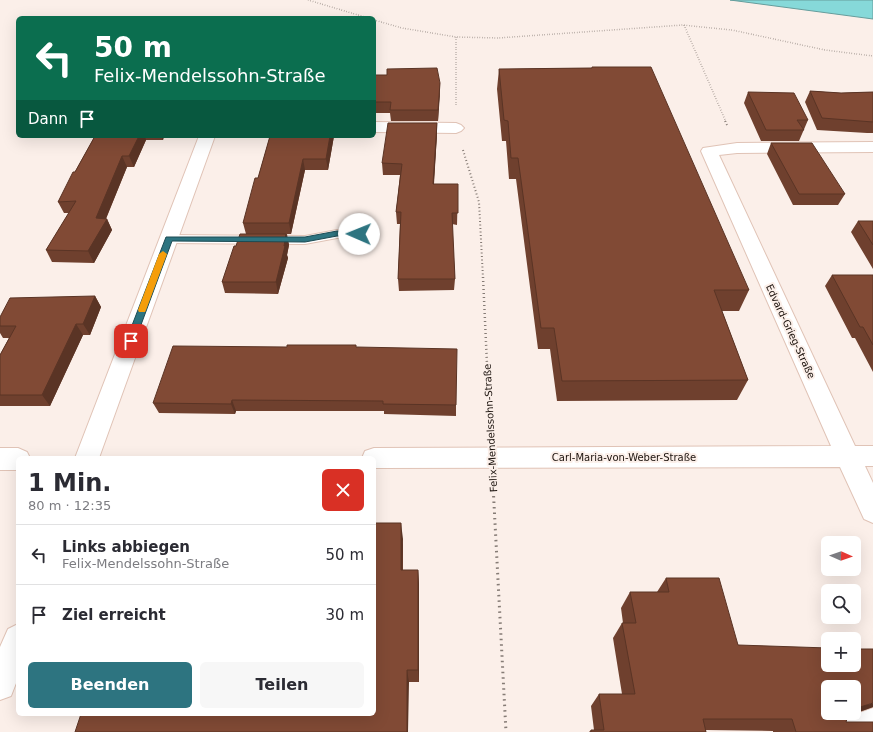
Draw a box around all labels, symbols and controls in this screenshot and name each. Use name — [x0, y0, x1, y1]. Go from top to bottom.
text: 50 m — [94, 31, 172, 64]
icon: left — [28, 32, 80, 84]
text: Felix-Mendelssohn-Straße — [94, 65, 326, 86]
icon: arrive — [76, 108, 98, 130]
text: Dann — [28, 110, 68, 128]
position arrow — [338, 213, 380, 255]
street label: Edvard-Grieg-Straße — [764, 282, 817, 380]
pin — [114, 324, 148, 358]
icon: arrive — [120, 330, 142, 352]
street label: Felix-Mendelssohn-Straße — [482, 363, 499, 492]
street label: Carl-Maria-von-Weber-Straße — [552, 452, 696, 463]
text: 1 Min. — [28, 469, 111, 497]
button: close — [322, 469, 364, 511]
text: 80 m · 12:35 — [28, 498, 111, 513]
north arrow — [821, 536, 861, 576]
map controls — [821, 536, 861, 720]
text: Links abbiegen — [62, 538, 190, 556]
icon: left — [28, 544, 50, 566]
text: 50 m — [326, 546, 364, 564]
text: Felix-Mendelssohn-Straße — [62, 556, 229, 571]
button: search — [821, 584, 861, 624]
icon: arrive — [28, 604, 50, 626]
text: Ziel erreicht — [62, 606, 166, 624]
text: 30 m — [326, 606, 364, 624]
button: + — [821, 632, 861, 672]
button: Beenden — [28, 662, 192, 708]
button: Teilen — [200, 662, 364, 708]
button: − — [821, 680, 861, 720]

